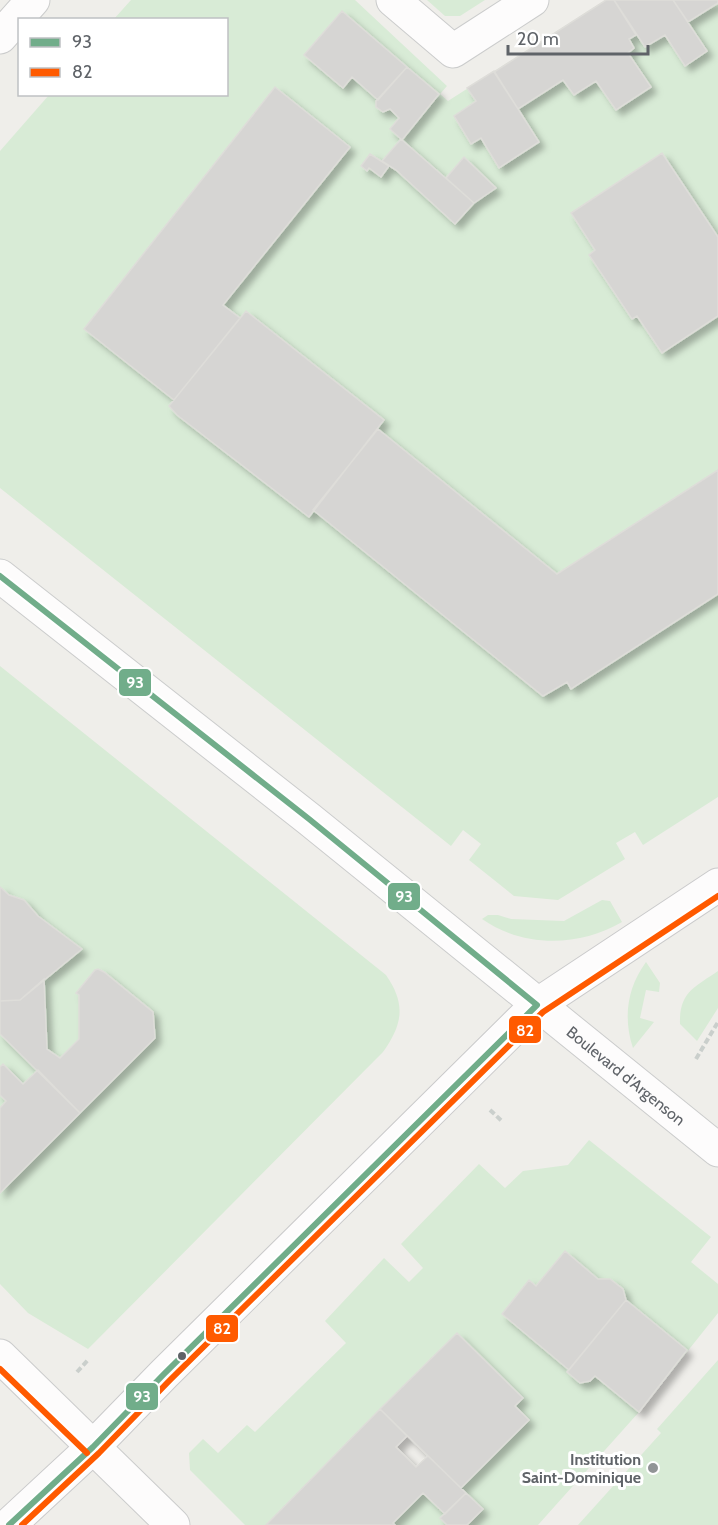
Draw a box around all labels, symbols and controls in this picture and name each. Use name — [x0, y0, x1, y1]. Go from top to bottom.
legend — [18, 18, 228, 96]
scale bar — [508, 18, 648, 56]
text: 20 m — [517, 28, 559, 50]
text: 93 — [72, 31, 92, 53]
text: 82 — [72, 61, 92, 83]
line badge: 93 — [118, 668, 152, 697]
text: 93 — [126, 673, 144, 692]
line badge: 93 — [387, 882, 421, 911]
text: 93 — [395, 887, 413, 906]
line badge: 82 — [508, 1015, 542, 1044]
text: 82 — [516, 1021, 534, 1040]
street label: Boulevard d'Argenson — [563, 1022, 689, 1130]
line badge: 82 — [205, 1314, 239, 1343]
text: 82 — [213, 1319, 231, 1338]
unlabelled marker — [176, 1350, 188, 1362]
line badge: 93 — [125, 1382, 159, 1411]
text: 93 — [133, 1387, 151, 1406]
place label: Institution Saint-Dominique — [522, 1450, 641, 1487]
marker: Institution Saint-Dominique — [646, 1461, 660, 1475]

